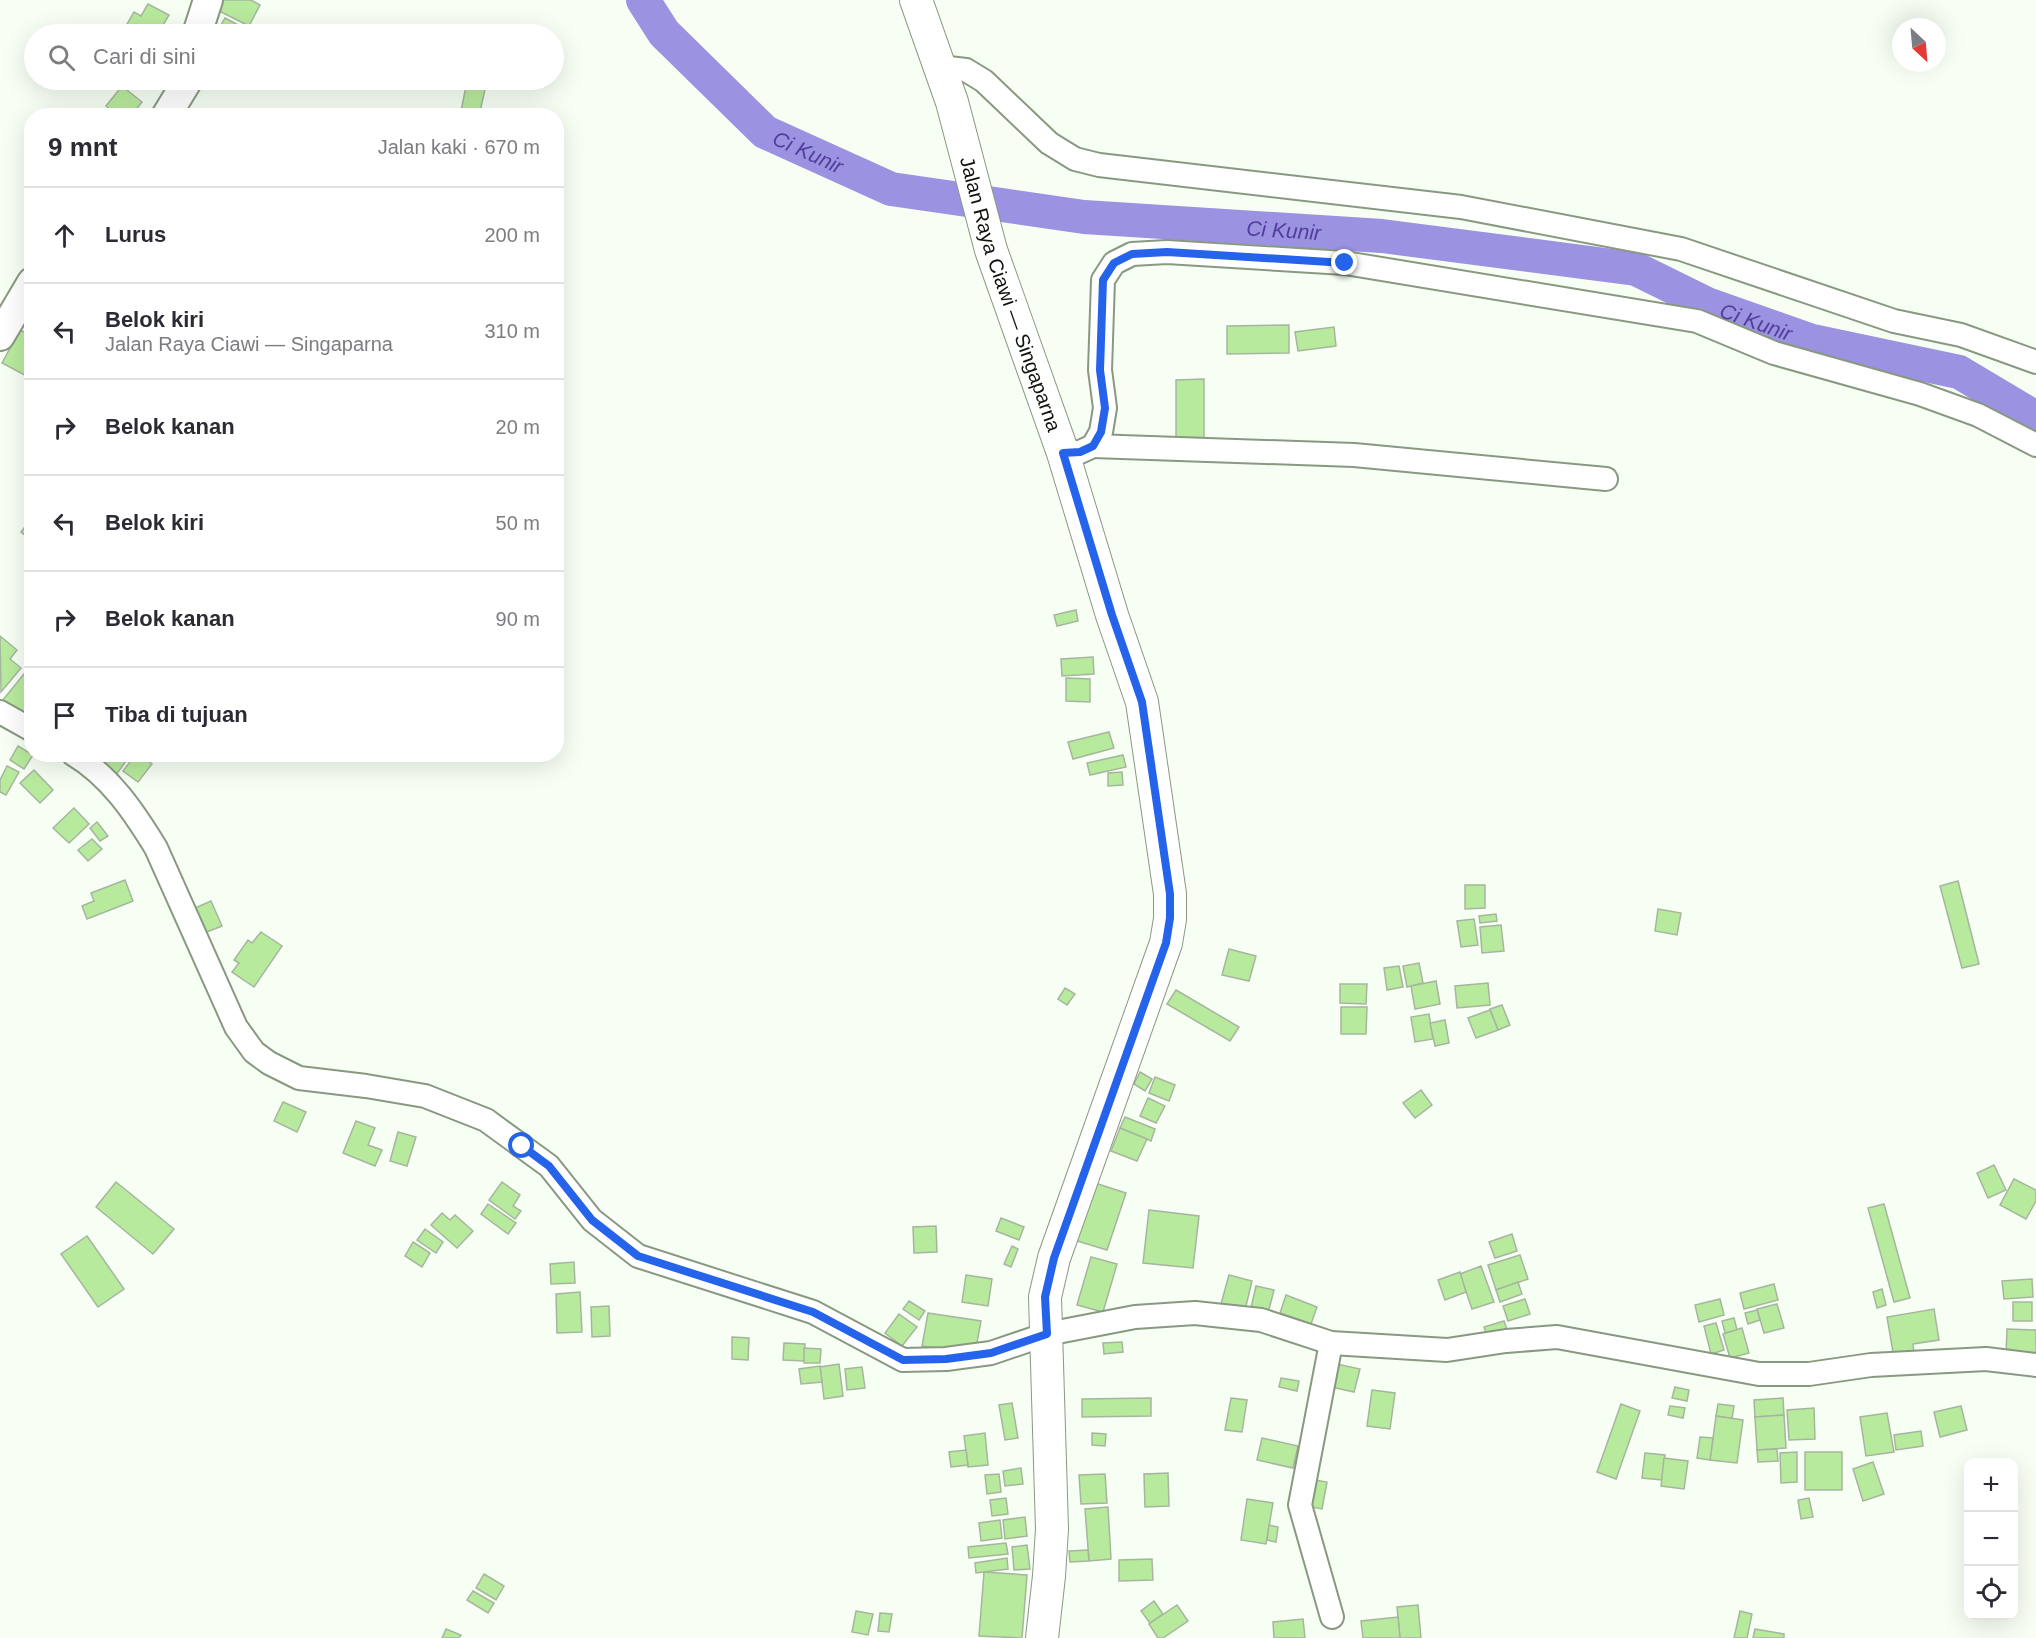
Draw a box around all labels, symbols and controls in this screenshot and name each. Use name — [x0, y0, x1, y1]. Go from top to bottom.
north arrow — [1892, 18, 1946, 72]
search box — [24, 24, 564, 90]
icon: search — [45, 41, 78, 74]
text: Cari di sini — [93, 44, 196, 69]
water label: Ci Kunir — [769, 126, 848, 178]
text: 9 mnt — [48, 132, 117, 162]
text: Jalan kaki · 670 m — [378, 136, 540, 158]
street label: Jalan Raya Ciawi — Singaparna — [956, 154, 1066, 435]
water label: Ci Kunir — [1246, 216, 1323, 244]
icon: ahead — [48, 219, 81, 252]
text: Lurus — [105, 222, 166, 247]
text: 200 m — [484, 224, 540, 246]
route end — [1331, 249, 1357, 275]
water label: Ci Kunir — [1717, 298, 1796, 345]
text: Belok kiri — [105, 307, 204, 332]
icon: left — [48, 315, 81, 348]
text: 310 m — [484, 320, 540, 342]
text: Jalan Raya Ciawi — Singaparna — [105, 333, 393, 355]
icon: right — [48, 411, 81, 444]
text: Belok kanan — [105, 414, 235, 439]
text: 20 m — [496, 416, 540, 438]
icon: left — [48, 507, 81, 540]
text: Belok kiri — [105, 510, 204, 535]
text: 50 m — [496, 512, 540, 534]
icon: right — [48, 603, 81, 636]
text: Belok kanan — [105, 606, 235, 631]
text: 90 m — [496, 608, 540, 630]
icon: arrive — [48, 699, 81, 732]
text: Tiba di tujuan — [105, 702, 248, 727]
route start — [508, 1132, 534, 1158]
map controls — [1964, 1458, 2018, 1620]
button: + — [1964, 1458, 2018, 1512]
button: − — [1964, 1512, 2018, 1566]
button: locate — [1964, 1566, 2018, 1620]

